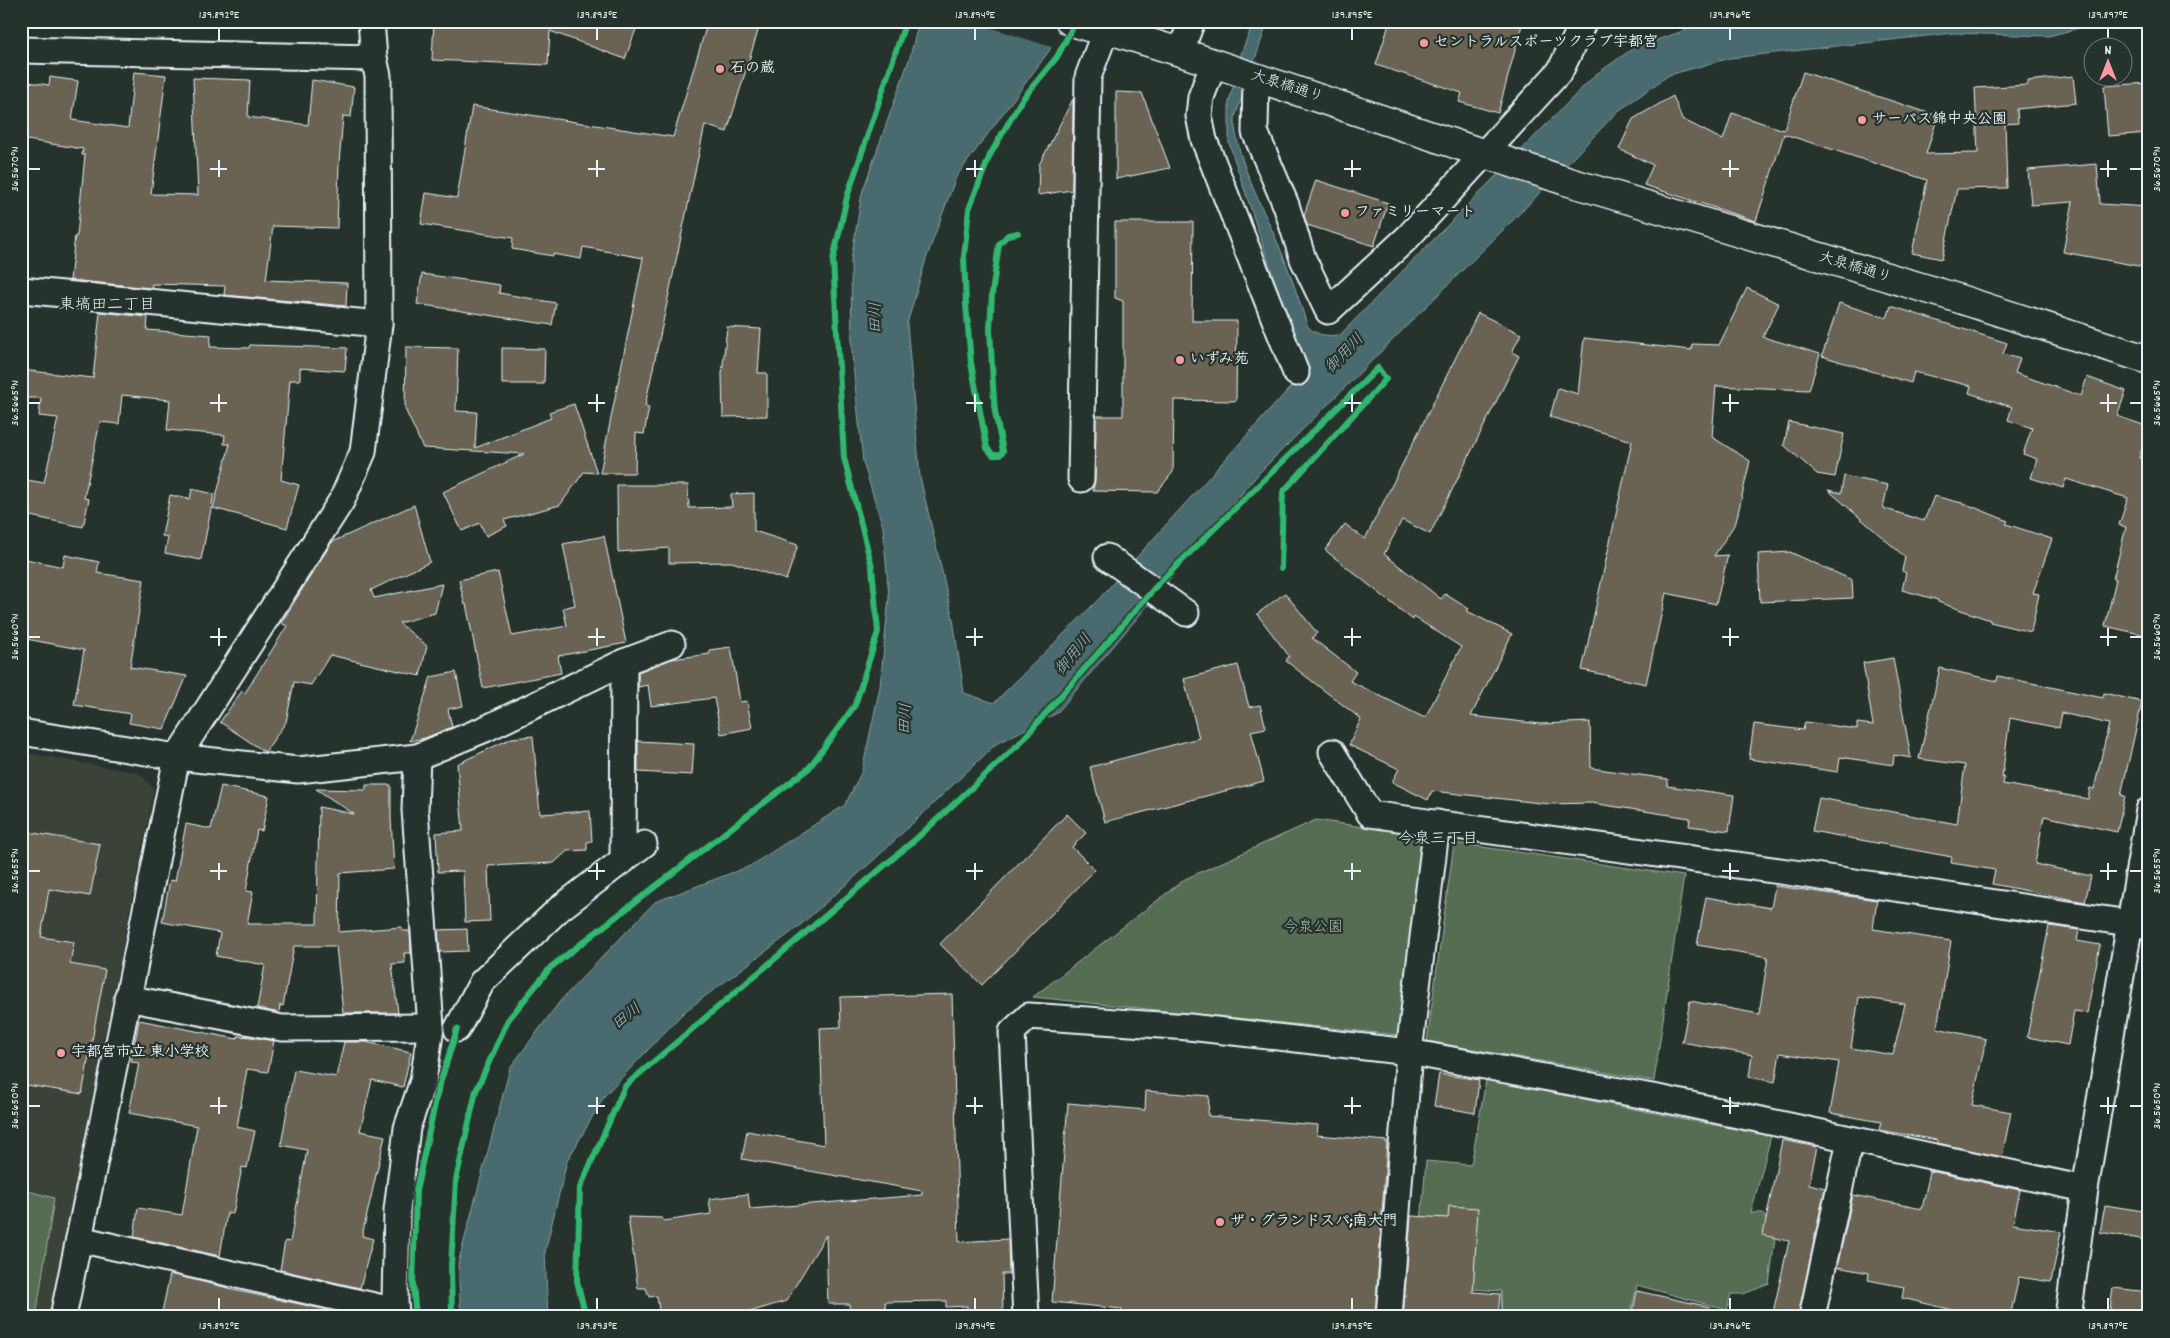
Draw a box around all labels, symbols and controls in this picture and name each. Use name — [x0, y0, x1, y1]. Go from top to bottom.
text: 139.892°E — [199, 7, 240, 24]
text: 139.893°E — [577, 7, 618, 24]
text: 139.894°E — [955, 7, 996, 24]
text: 139.895°E — [1332, 7, 1373, 24]
text: 139.896°E — [1710, 7, 1751, 24]
text: 139.897°E — [2088, 7, 2128, 24]
place label: セントラルスポーツクラブ宇都宮 — [1434, 32, 1658, 54]
marker: セントラルスポーツクラブ宇都宮 — [1418, 37, 1430, 49]
north arrow — [2082, 38, 2132, 88]
text: N — [2105, 41, 2112, 61]
place label: 石の蔵 — [730, 58, 775, 80]
marker: 石の蔵 — [714, 63, 726, 75]
street label: 大泉橋通り — [1248, 65, 1326, 109]
place label: サーパス錦中央公園 — [1872, 109, 2007, 131]
marker: サーパス錦中央公園 — [1856, 114, 1868, 126]
text: 36.5670°N — [7, 146, 24, 192]
text: 36.5670°N — [2149, 146, 2166, 192]
place label: ファミリーマート — [1355, 202, 1476, 224]
marker: ファミリーマート — [1339, 207, 1351, 219]
street label: 大泉橋通り — [1816, 247, 1894, 289]
district label: 東塙田二丁目 — [59, 294, 155, 317]
water label: 田川 — [865, 302, 888, 334]
water label: 御用川 — [1320, 329, 1370, 379]
place label: いずみ苑 — [1190, 349, 1249, 371]
marker: いずみ苑 — [1174, 354, 1186, 366]
text: 36.5665°N — [7, 380, 24, 426]
text: 36.5665°N — [2149, 380, 2166, 426]
text: 36.5660°N — [7, 614, 24, 660]
text: 36.5660°N — [2149, 614, 2166, 660]
water label: 御用川 — [1050, 629, 1098, 681]
water label: 田川 — [894, 702, 918, 736]
district label: 今泉三丁目 — [1398, 828, 1478, 851]
text: 36.5655°N — [7, 848, 24, 894]
text: 36.5655°N — [2149, 848, 2166, 894]
park label: 今泉公園 — [1283, 917, 1343, 939]
water label: 田川 — [607, 998, 647, 1036]
place label: 宇都宮市立 東小学校 — [71, 1042, 209, 1064]
marker: 宇都宮市立 東小学校 — [55, 1047, 67, 1059]
text: 36.5650°N — [7, 1083, 24, 1129]
text: 36.5650°N — [2149, 1083, 2166, 1129]
place label: ザ・グランドスパ;南大門 — [1230, 1211, 1397, 1233]
marker: ザ・グランドスパ;南大門 — [1214, 1216, 1226, 1228]
text: 139.892°E — [199, 1318, 240, 1335]
text: 139.893°E — [577, 1318, 618, 1335]
text: 139.894°E — [955, 1318, 996, 1335]
text: 139.895°E — [1332, 1318, 1373, 1335]
text: 139.896°E — [1710, 1318, 1751, 1335]
text: 139.897°E — [2088, 1318, 2128, 1335]

